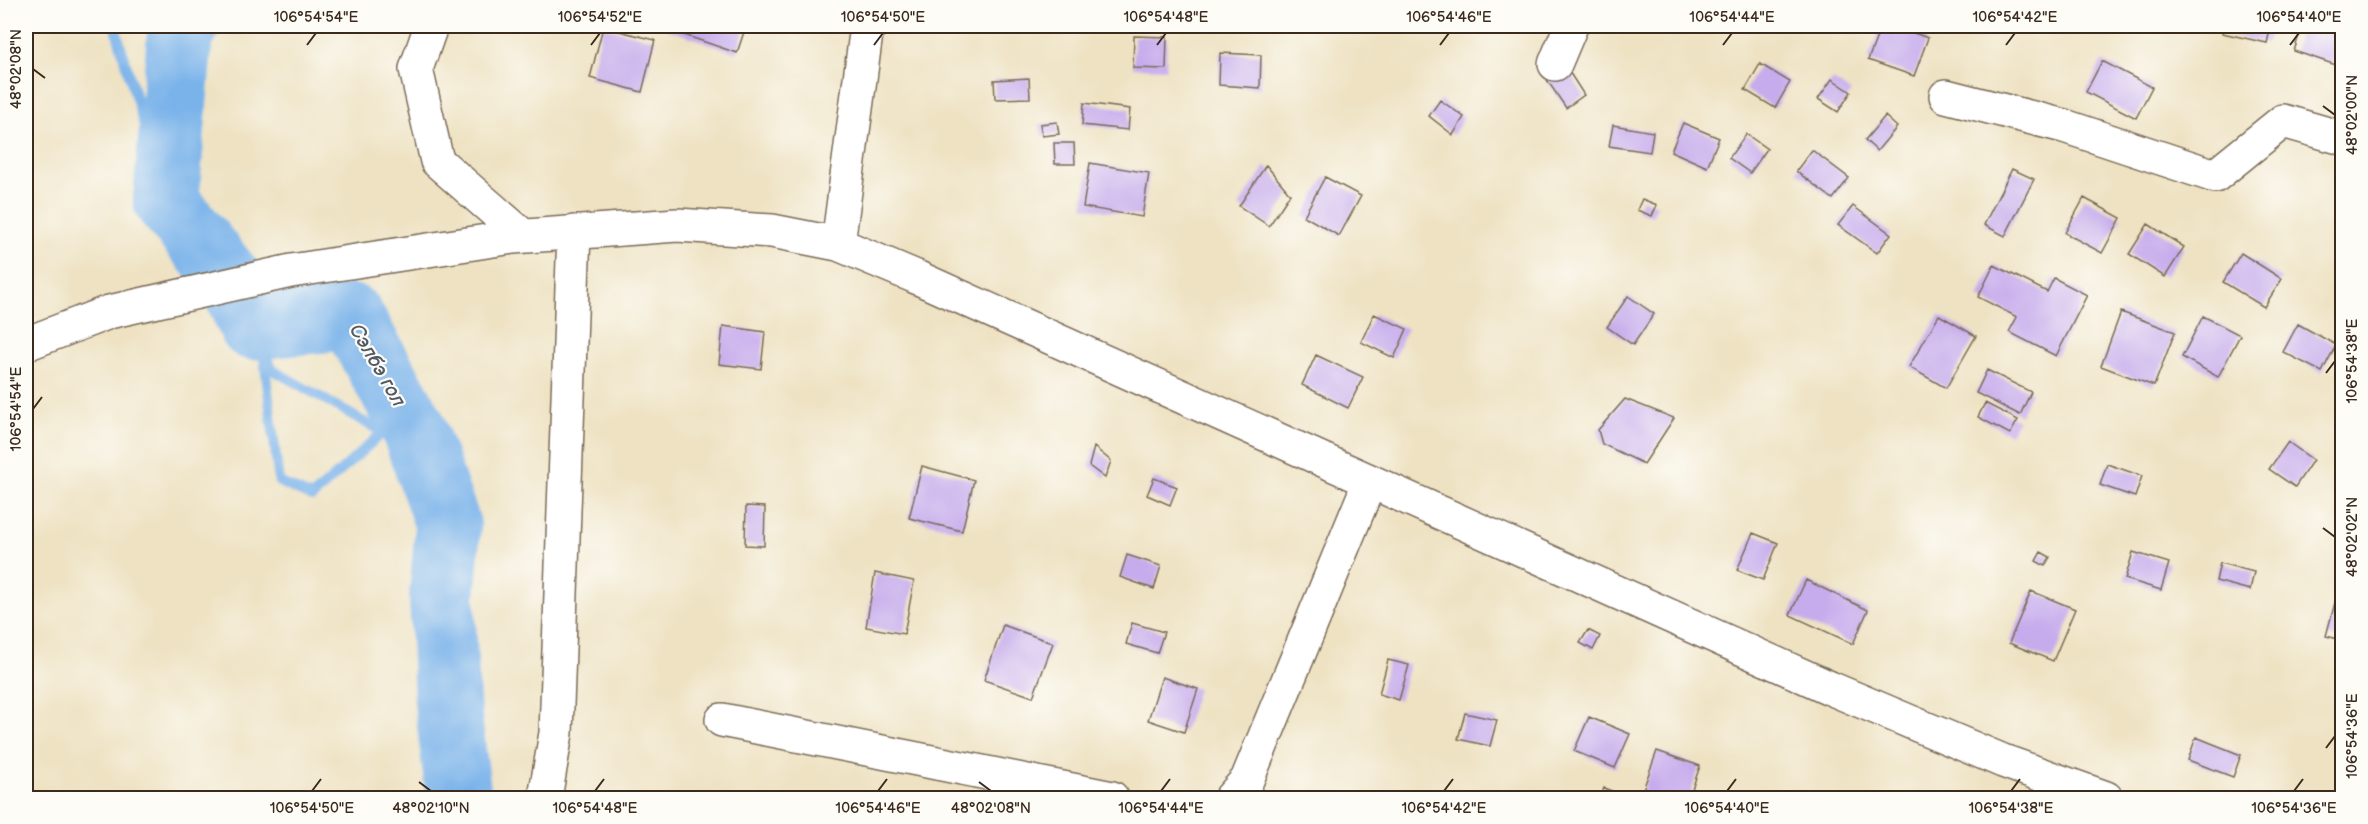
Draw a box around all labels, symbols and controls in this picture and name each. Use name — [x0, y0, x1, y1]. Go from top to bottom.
text: 106°54'54"E — [274, 8, 358, 27]
text: 106°54'52"E — [558, 8, 642, 27]
text: 106°54'50"E — [841, 8, 925, 27]
text: 106°54'48"E — [1124, 8, 1209, 27]
text: 106°54'46"E — [1406, 8, 1492, 27]
text: 106°54'44"E — [1689, 8, 1775, 27]
text: 106°54'42"E — [1973, 8, 2058, 27]
text: 106°54'40"E — [2257, 8, 2342, 27]
text: 48°02'08"N — [7, 29, 26, 109]
text: 48°02'00"N — [2343, 75, 2362, 155]
text: 106°54'38"E — [2343, 318, 2362, 403]
water label: Сэлбэ гол — [344, 320, 411, 412]
text: 106°54'54"E — [7, 367, 26, 451]
text: 48°02'02"N — [2343, 497, 2362, 577]
text: 106°54'36"E — [2343, 693, 2362, 779]
text: 106°54'50"E — [270, 799, 354, 818]
text: 48°02'10"N — [392, 799, 470, 818]
text: 106°54'48"E — [553, 799, 638, 818]
text: 106°54'46"E — [835, 799, 921, 818]
text: 48°02'08"N — [951, 799, 1031, 818]
text: 106°54'44"E — [1118, 799, 1204, 818]
text: 106°54'42"E — [1402, 799, 1487, 818]
text: 106°54'40"E — [1685, 799, 1770, 818]
text: 106°54'38"E — [1969, 799, 2054, 818]
text: 106°54'36"E — [2251, 799, 2337, 818]

